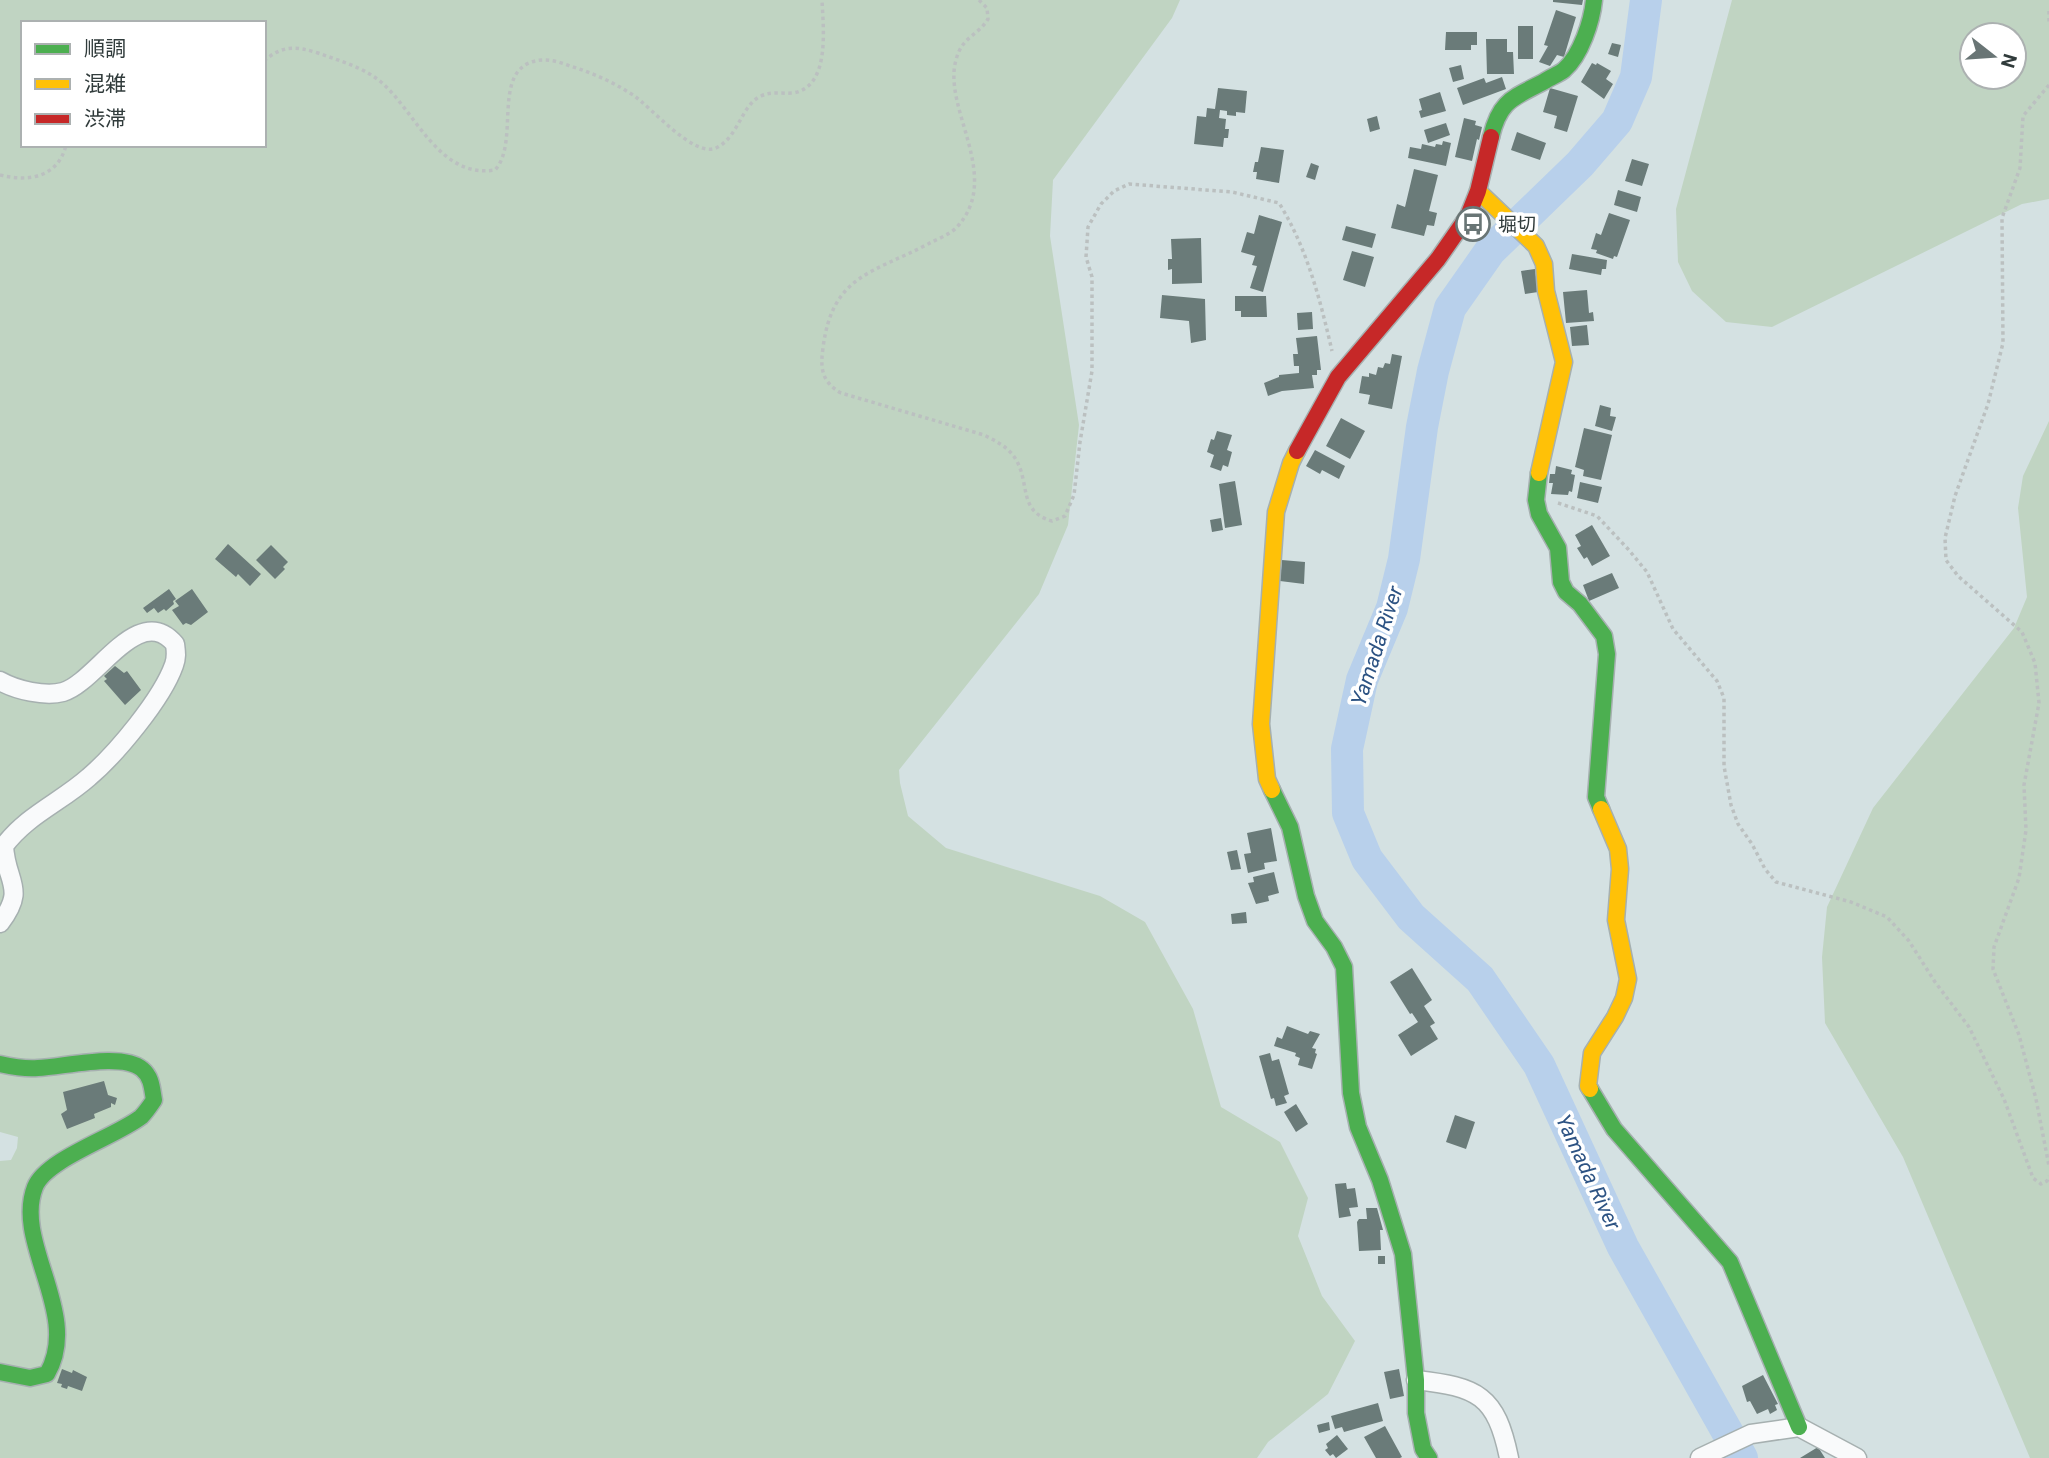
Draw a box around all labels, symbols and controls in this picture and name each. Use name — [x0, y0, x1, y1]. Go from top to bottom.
legend — [21, 21, 266, 147]
north arrow — [1958, 21, 2028, 91]
text: 順調 — [84, 37, 126, 61]
text: N — [1996, 51, 2022, 71]
text: 混雑 — [84, 72, 126, 96]
text: 渋滞 — [84, 107, 126, 131]
bus stop icon: 堀切 — [1454, 205, 1492, 243]
place label: 堀切 — [1498, 213, 1536, 236]
water label: Yamada River — [1346, 582, 1408, 709]
water label: Yamada River — [1551, 1111, 1626, 1234]

